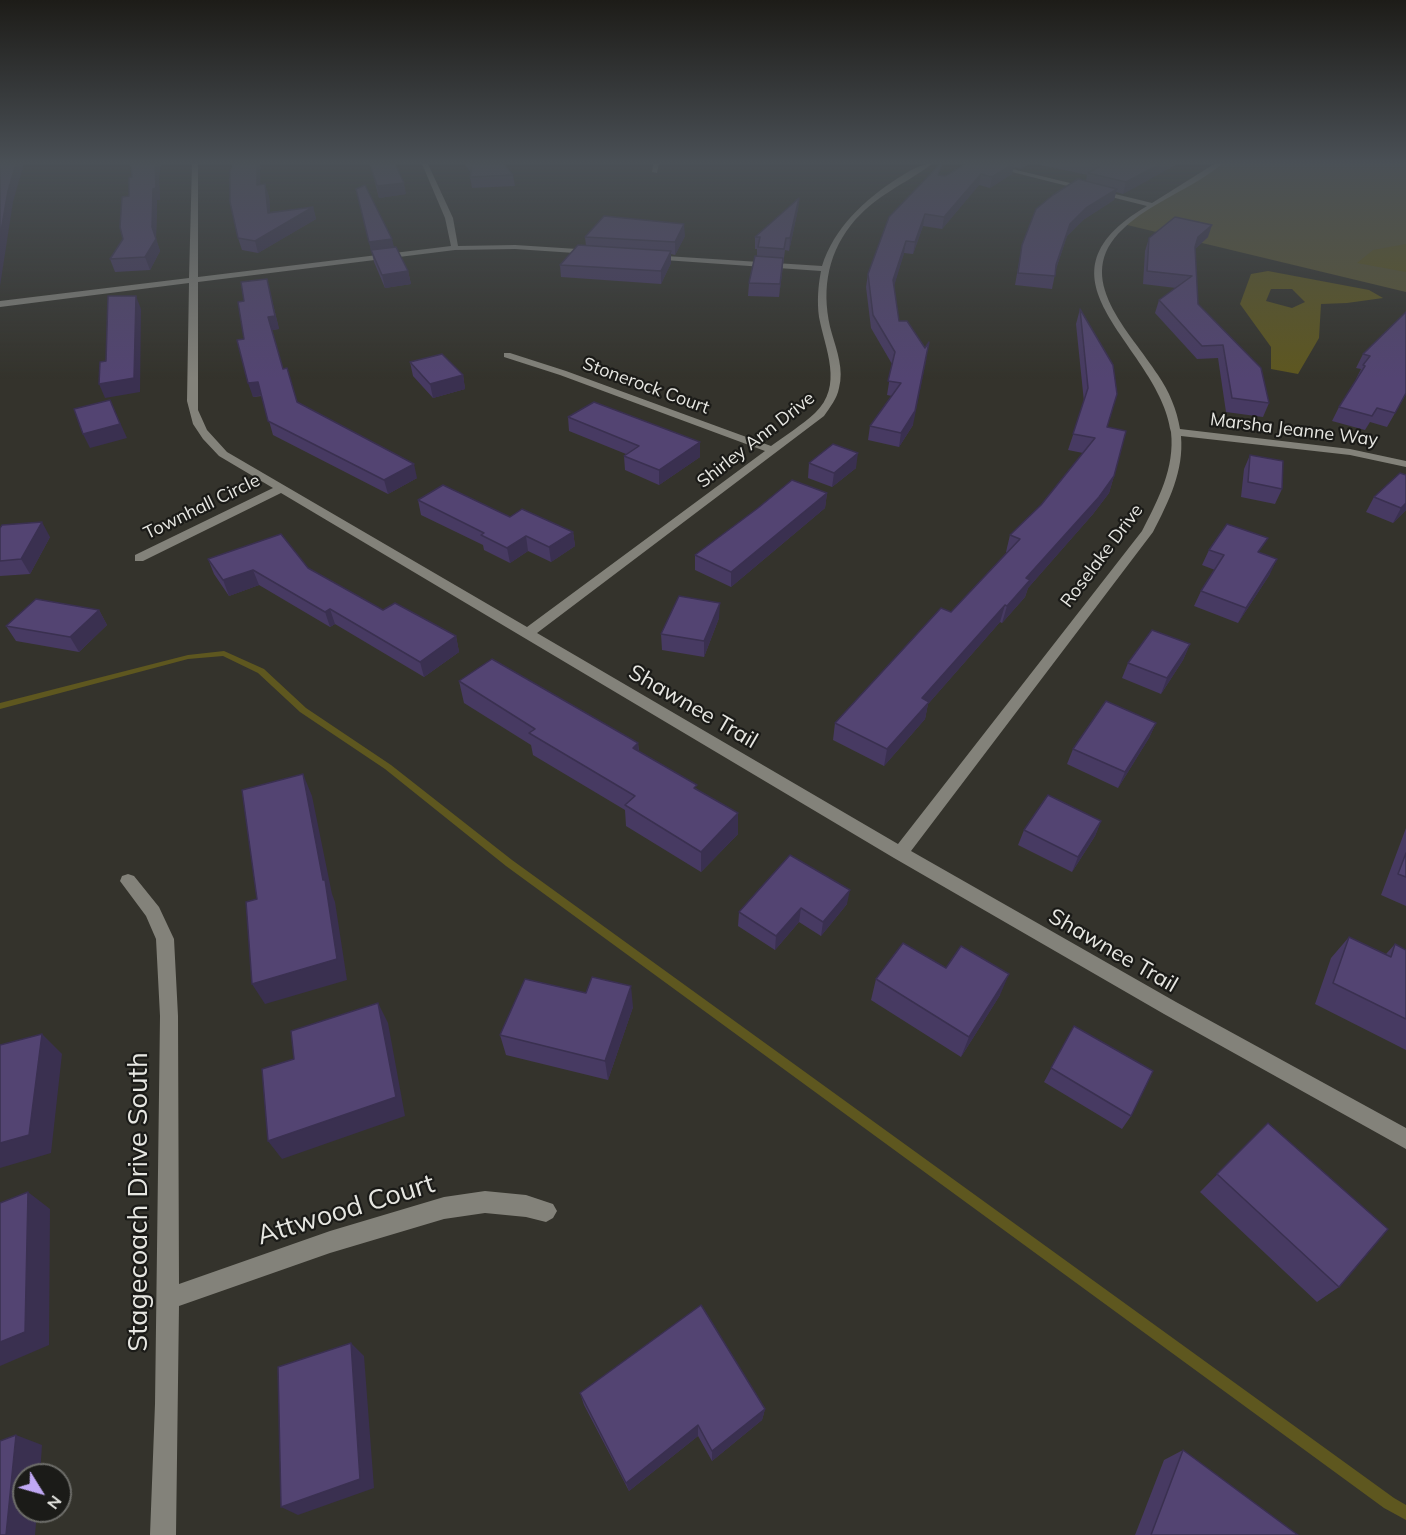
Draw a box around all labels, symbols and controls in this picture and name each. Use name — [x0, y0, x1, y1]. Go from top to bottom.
street label: Stonerock Court — [580, 353, 712, 419]
street label: Shirley Ann Drive — [693, 387, 819, 493]
street label: Marsha Jeanne Way — [1209, 409, 1379, 451]
street label: Townhall Circle — [140, 470, 264, 544]
street label: Roselake Drive — [1056, 500, 1148, 612]
street label: Shawnee Trail — [624, 659, 762, 755]
street label: Shawnee Trail — [1044, 903, 1182, 999]
street label: Stagecoach Drive South — [123, 1052, 155, 1352]
street label: Attwood Court — [253, 1168, 439, 1252]
north arrow — [12, 1463, 72, 1523]
text: N — [43, 1492, 66, 1513]

